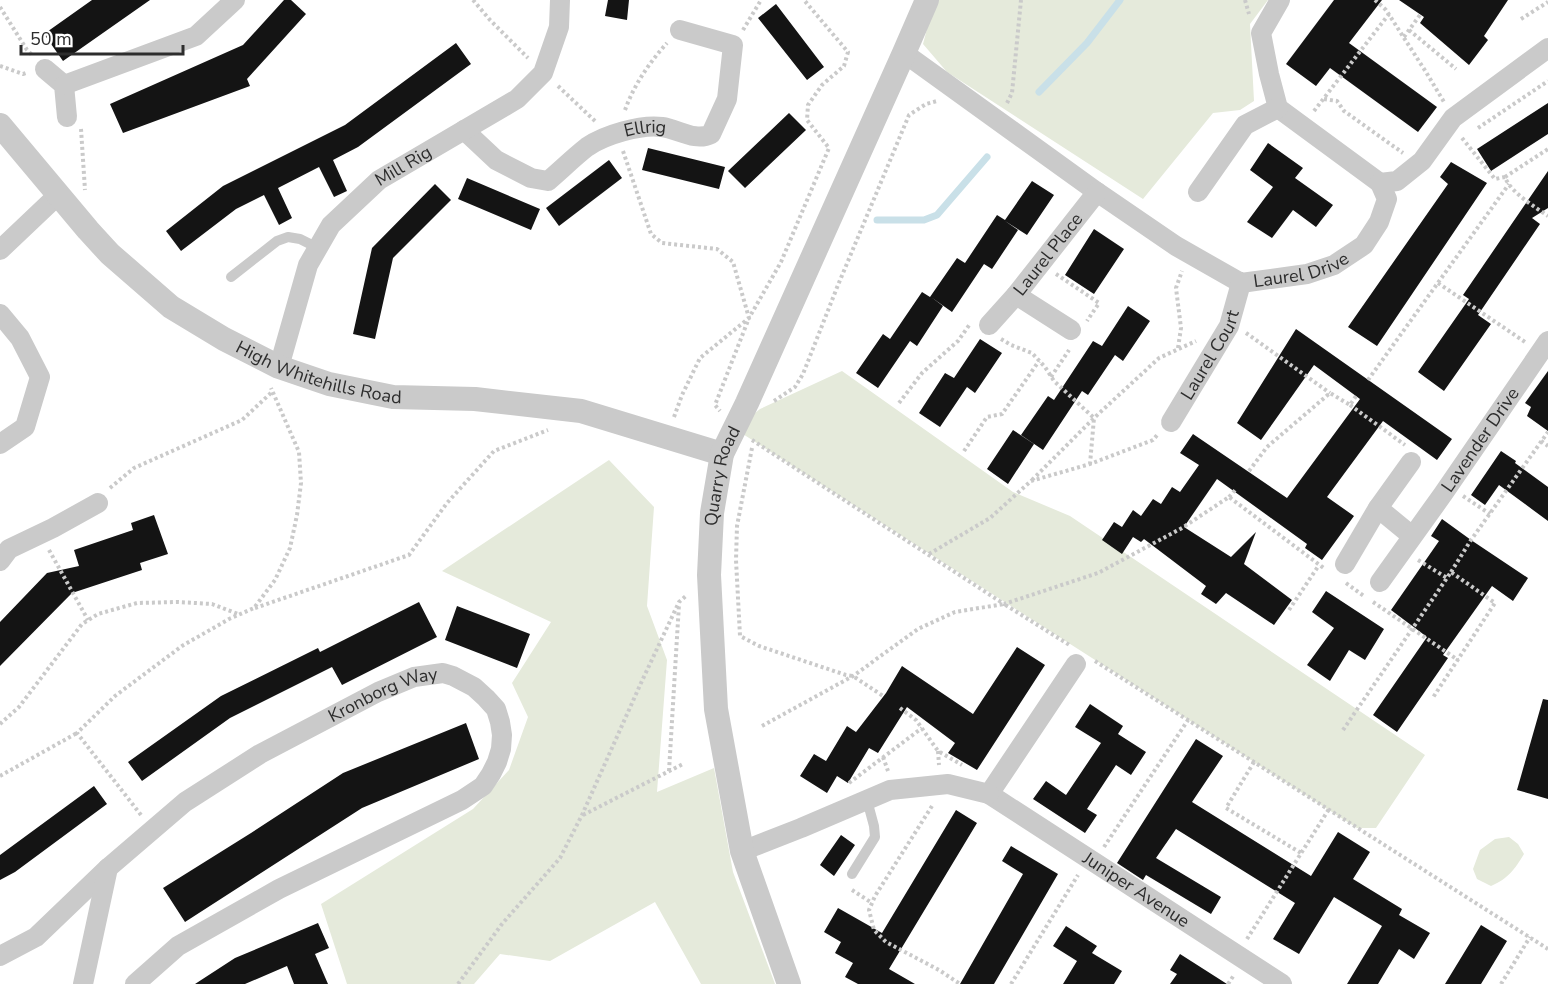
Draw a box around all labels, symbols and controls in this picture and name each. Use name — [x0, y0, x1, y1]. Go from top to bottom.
scale bar — [21, 18, 183, 56]
text: 50 m — [30, 27, 72, 51]
street label: Ellrig — [621, 114, 668, 143]
street label: Mill Rig — [370, 140, 436, 192]
street label: Laurel Place — [1008, 208, 1088, 301]
street label: Laurel Drive — [1252, 246, 1354, 293]
street label: Laurel Court — [1175, 307, 1245, 404]
street label: High Whitehills Road — [232, 335, 402, 409]
street label: Lavender Drive — [1436, 383, 1525, 497]
street label: Quarry Road — [699, 422, 746, 527]
street label: Kronborg Way — [324, 662, 440, 728]
street label: Juniper Avenue — [1077, 845, 1194, 933]

